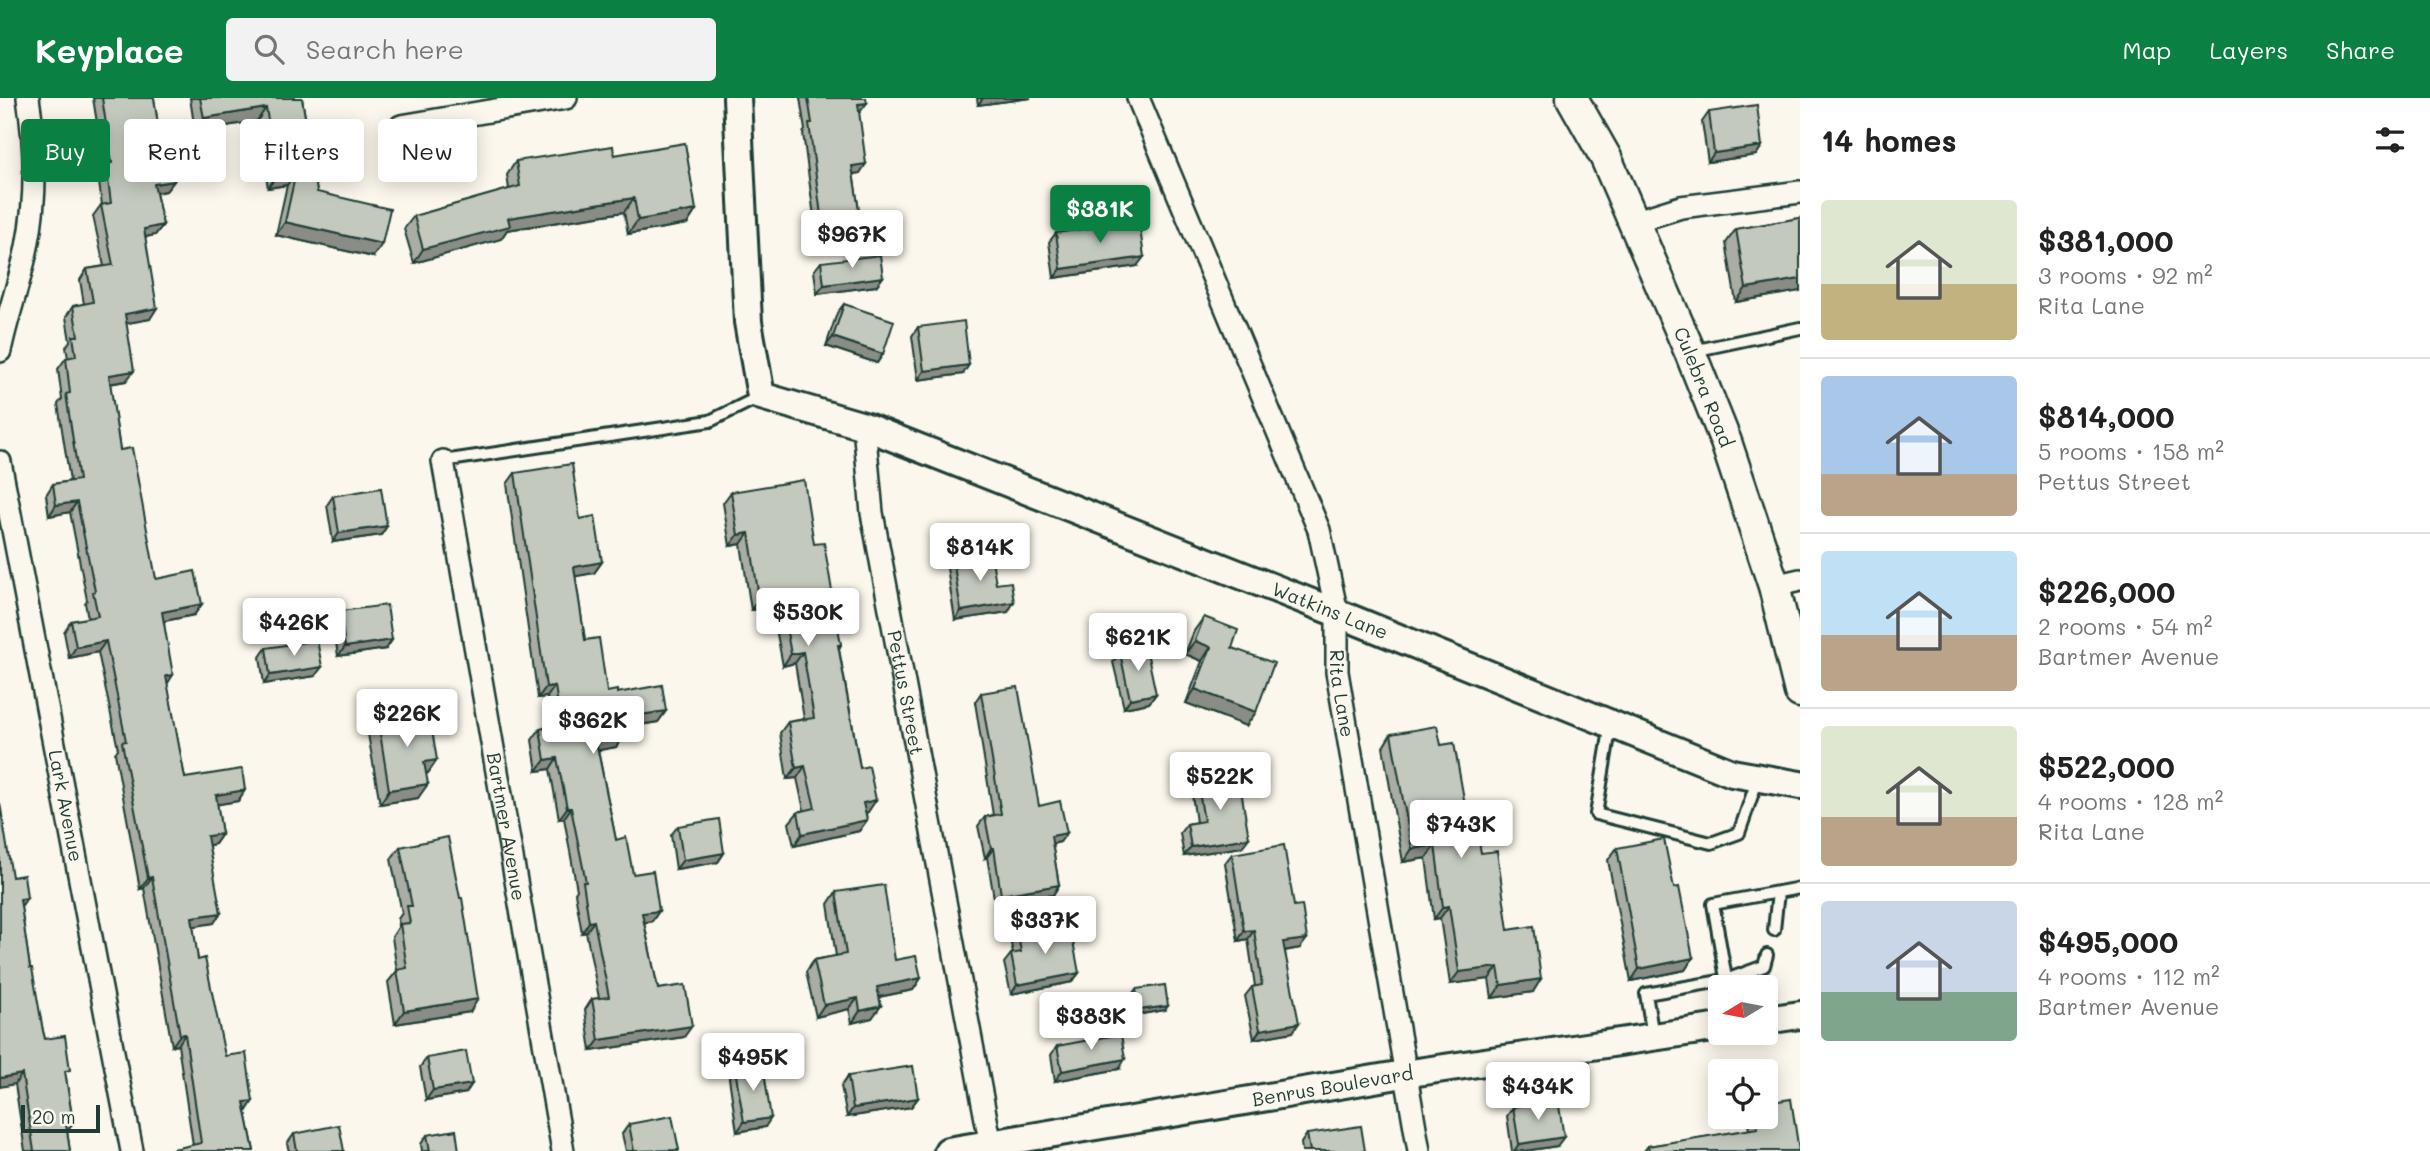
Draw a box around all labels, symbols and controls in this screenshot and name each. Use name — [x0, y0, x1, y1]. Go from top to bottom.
search box — [226, 18, 716, 81]
text: Keyplace — [35, 28, 184, 71]
icon: search — [250, 30, 288, 68]
text: Search here — [306, 32, 464, 66]
text: Map — [2123, 34, 2171, 65]
text: Layers — [2209, 34, 2288, 65]
text: Share — [2326, 34, 2395, 65]
chip: Buy — [21, 119, 110, 182]
chip: Rent — [124, 119, 226, 182]
chip: Filters — [240, 119, 364, 182]
chip: New — [378, 119, 477, 182]
text: 14 homes — [1821, 120, 1957, 160]
icon: filters — [2371, 121, 2409, 159]
pin: $381K — [1051, 186, 1149, 245]
text: $381K — [1066, 193, 1134, 223]
pin: $967K — [803, 211, 901, 270]
text: $967K — [817, 218, 887, 248]
text: $381,000 — [2038, 220, 2174, 260]
icon: home — [1877, 228, 1961, 312]
text: 3 rooms · 92 m² — [2038, 260, 2213, 290]
text: Rita Lane — [2038, 290, 2145, 320]
street label: Culebra Road — [1669, 323, 1740, 451]
text: $814,000 — [2038, 396, 2175, 436]
icon: home — [1877, 404, 1961, 488]
text: 5 rooms · 158 m² — [2038, 436, 2224, 466]
text: Pettus Street — [2038, 466, 2191, 496]
pin: $814K — [931, 524, 1029, 583]
text: $814K — [946, 531, 1014, 561]
text: $226,000 — [2038, 571, 2175, 611]
street label: Watkins Lane — [1269, 576, 1392, 644]
icon: home — [1877, 579, 1961, 663]
pin: $530K — [759, 588, 857, 648]
text: $530K — [772, 596, 844, 626]
pin: $426K — [245, 598, 343, 658]
text: $426K — [259, 606, 329, 636]
text: 2 rooms · 54 m² — [2038, 611, 2213, 641]
pin: $621K — [1089, 614, 1187, 673]
text: $621K — [1105, 621, 1171, 651]
street label: Pettus Street — [882, 628, 930, 757]
text: Bartmer Avenue — [2038, 641, 2219, 671]
street label: Rita Lane — [1325, 649, 1361, 739]
pin: $226K — [358, 690, 456, 749]
pin: $362K — [544, 696, 642, 756]
text: $226K — [373, 697, 441, 727]
text: $362K — [558, 704, 628, 734]
text: $522,000 — [2038, 746, 2175, 786]
street label: Lark Avenue — [43, 748, 89, 864]
street label: Bartmer Avenue — [482, 750, 532, 902]
pin: $522K — [1171, 752, 1269, 812]
icon: home — [1877, 754, 1961, 838]
text: $522K — [1186, 760, 1254, 790]
text: 4 rooms · 128 m² — [2038, 786, 2223, 816]
pin: $743K — [1412, 800, 1510, 860]
text: $743K — [1426, 808, 1496, 838]
text: Rita Lane — [2038, 816, 2145, 846]
pin: $337K — [996, 896, 1094, 956]
text: $337K — [1010, 904, 1080, 934]
text: $495,000 — [2038, 921, 2178, 961]
icon: home — [1877, 929, 1961, 1013]
text: 4 rooms · 112 m² — [2038, 961, 2220, 991]
north arrow — [1708, 975, 1778, 1045]
map controls — [1708, 975, 1778, 1129]
text: Bartmer Avenue — [2038, 991, 2219, 1021]
pin: $383K — [1042, 992, 1140, 1052]
text: $383K — [1055, 1000, 1127, 1030]
pin: $495K — [704, 1034, 802, 1093]
text: $495K — [717, 1041, 789, 1071]
button: locate — [1708, 1059, 1778, 1129]
street label: Benrus Boulevard — [1250, 1060, 1415, 1111]
pin: $434K — [1489, 1062, 1587, 1122]
text: $434K — [1502, 1070, 1574, 1100]
scale bar — [21, 1102, 100, 1134]
text: 20 m — [32, 1104, 76, 1129]

